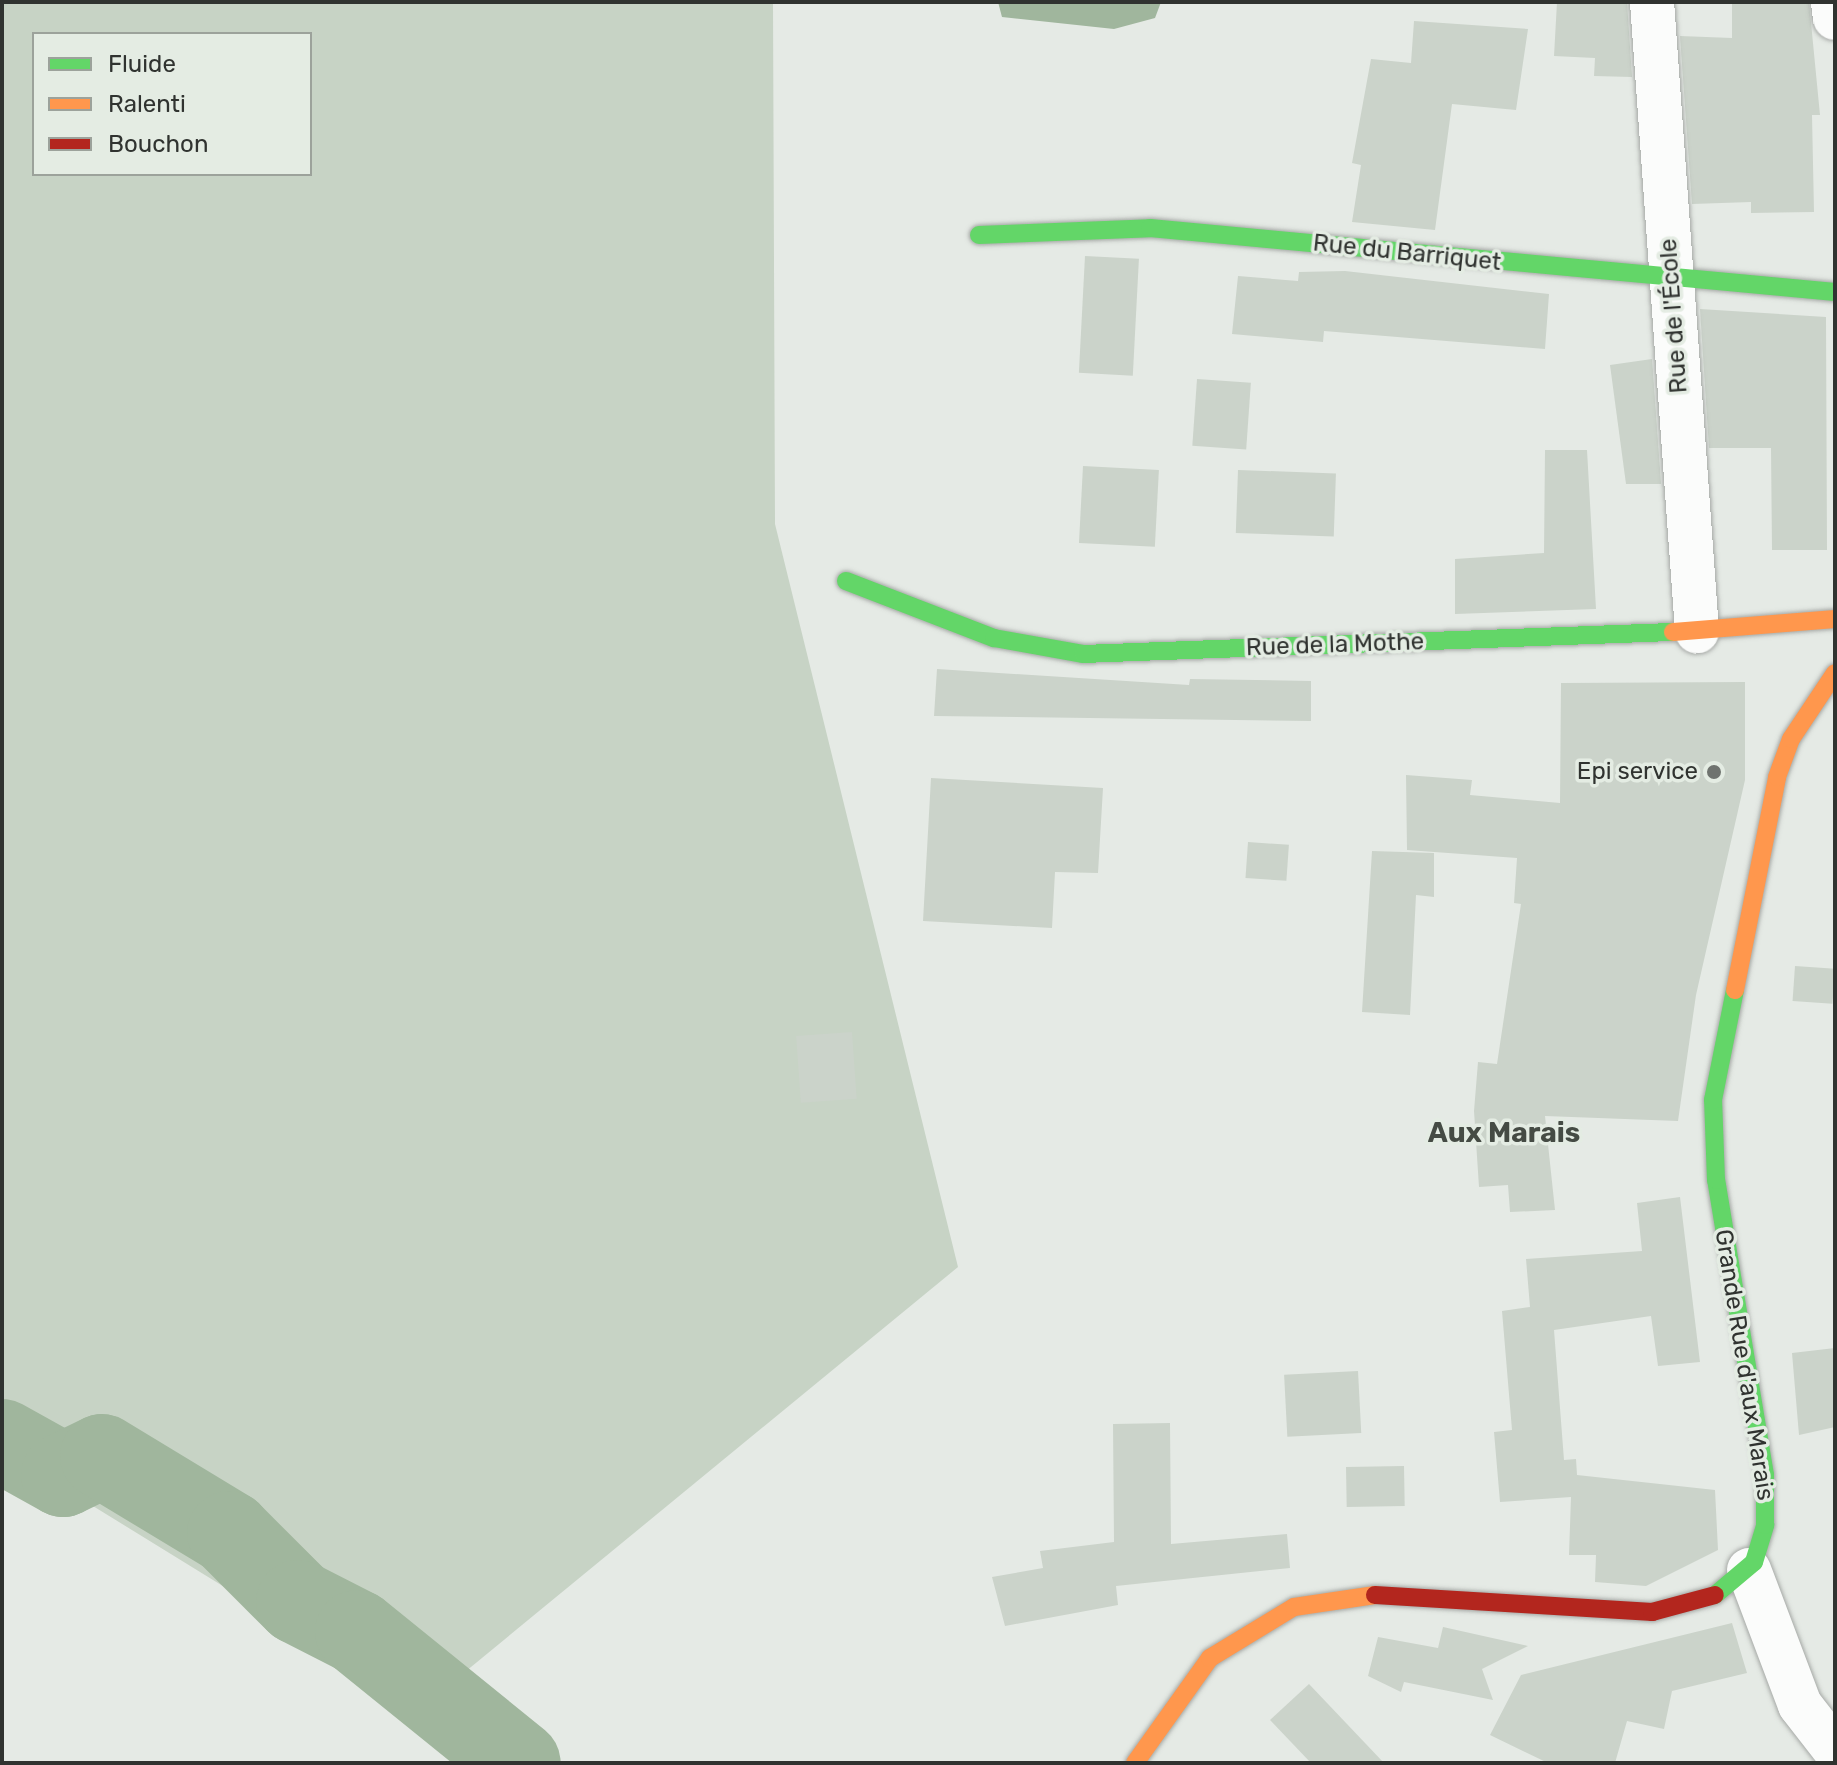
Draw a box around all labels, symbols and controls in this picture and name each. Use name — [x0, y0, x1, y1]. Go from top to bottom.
legend — [32, 32, 312, 176]
text: Fluide — [108, 50, 176, 78]
text: Ralenti — [108, 90, 186, 118]
text: Bouchon — [108, 130, 208, 158]
street label: Rue du Barriquet — [1312, 229, 1502, 277]
street label: Rue de l'École — [1654, 238, 1694, 394]
street label: Rue de la Mothe — [1245, 627, 1425, 663]
place label: Epi service — [1577, 758, 1698, 786]
marker: Epi service — [1705, 763, 1723, 781]
district label: Aux Marais — [1428, 1116, 1580, 1150]
street label: Grande Rue d'aux Marais — [1708, 1227, 1780, 1503]

